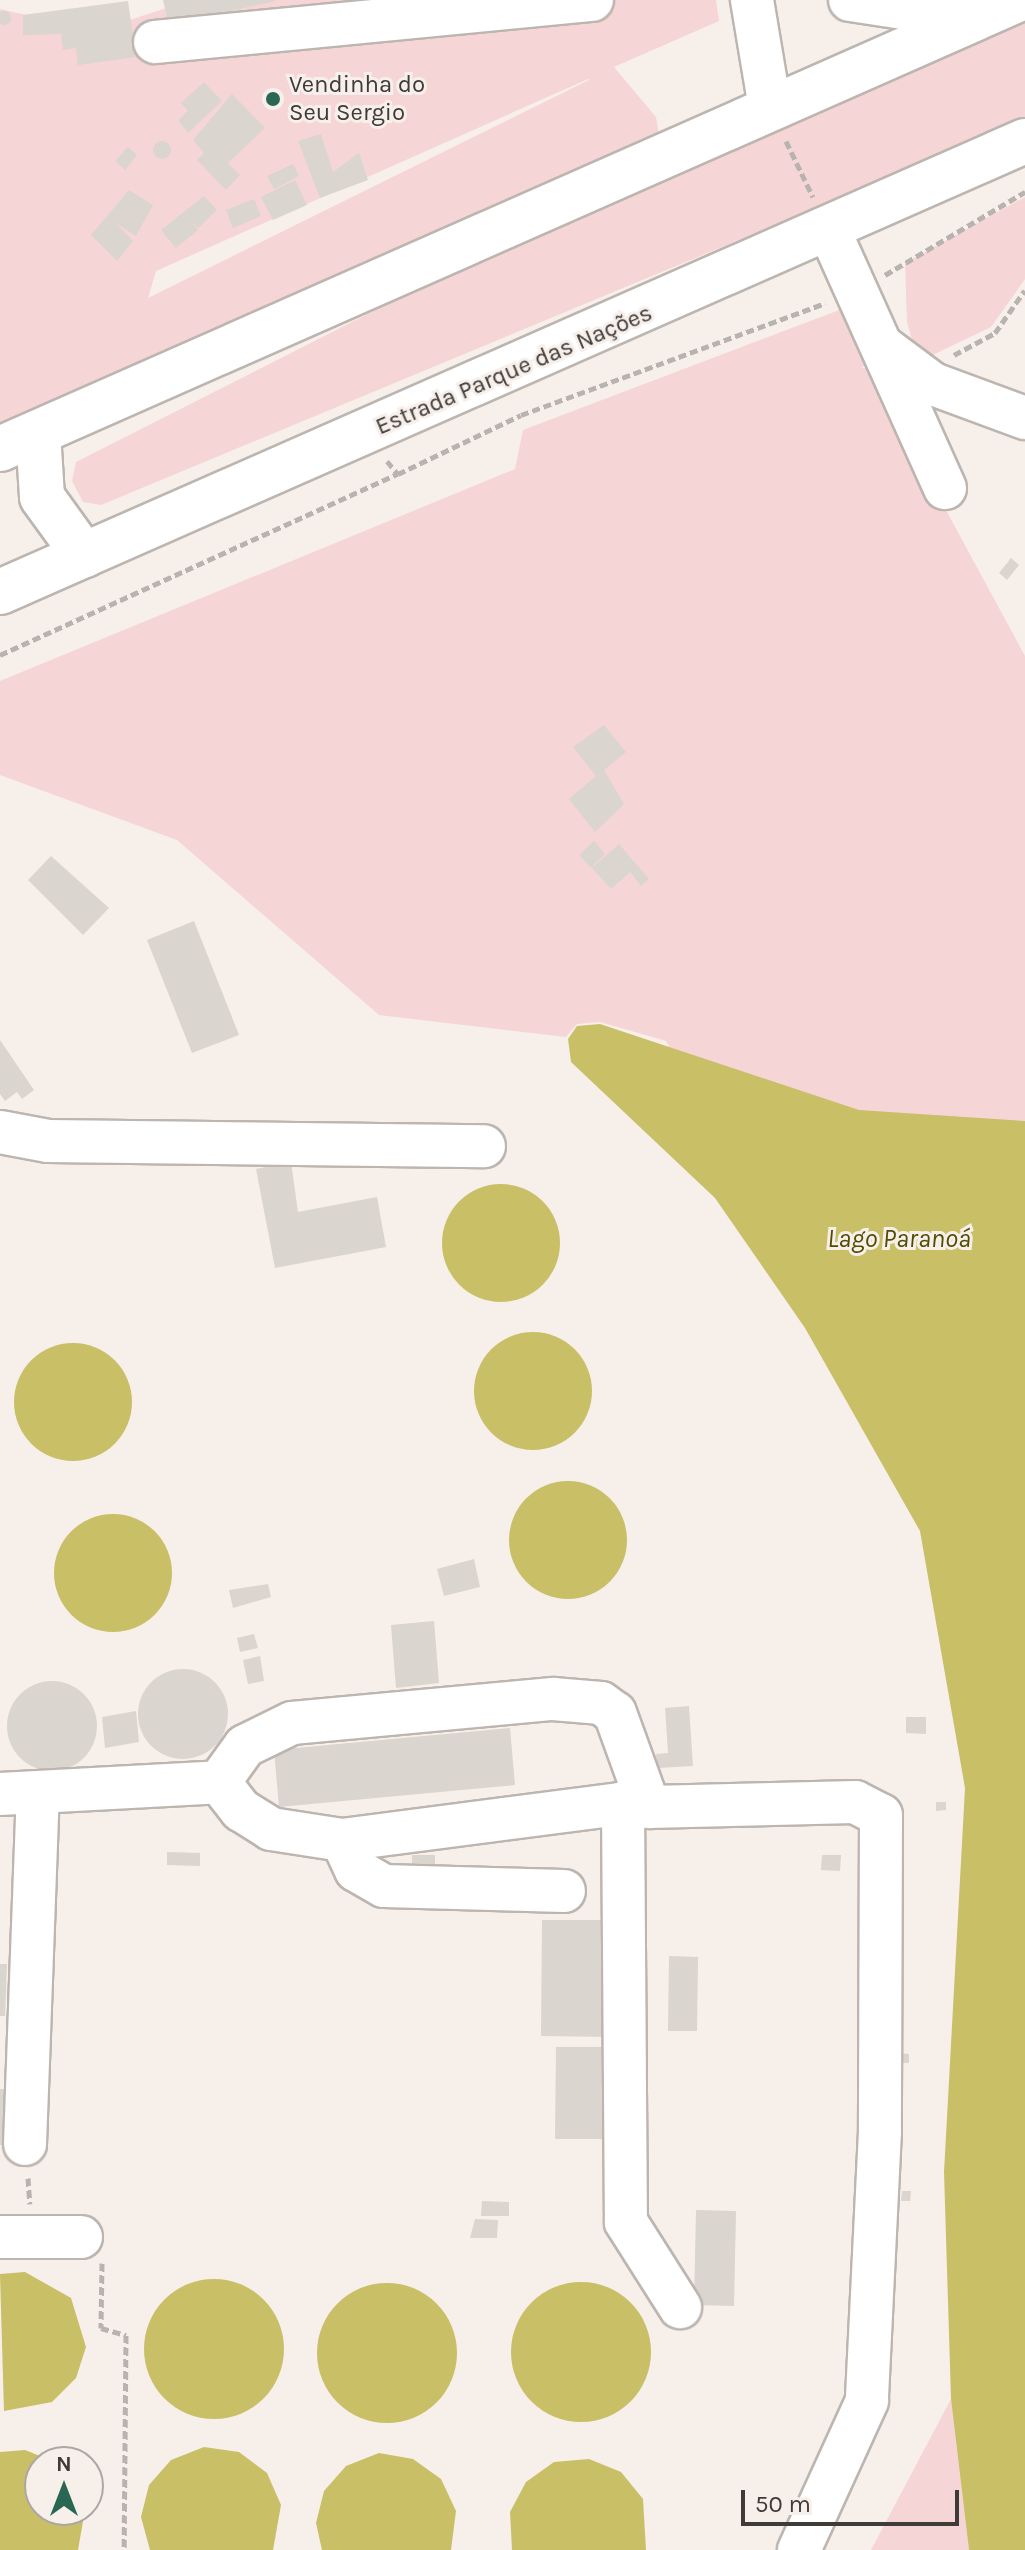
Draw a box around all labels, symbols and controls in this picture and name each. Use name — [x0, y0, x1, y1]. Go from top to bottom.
place label: Vendinha do Seu Sergio — [289, 71, 425, 127]
marker: Vendinha do Seu Sergio — [264, 90, 282, 108]
street label: Estrada Parque das Nações — [371, 299, 657, 441]
water label: Lago Paranoá — [827, 1223, 971, 1255]
north arrow — [24, 2446, 104, 2526]
text: N — [56, 2451, 72, 2477]
scale bar — [745, 2474, 963, 2524]
text: 50 m — [755, 2490, 811, 2518]

